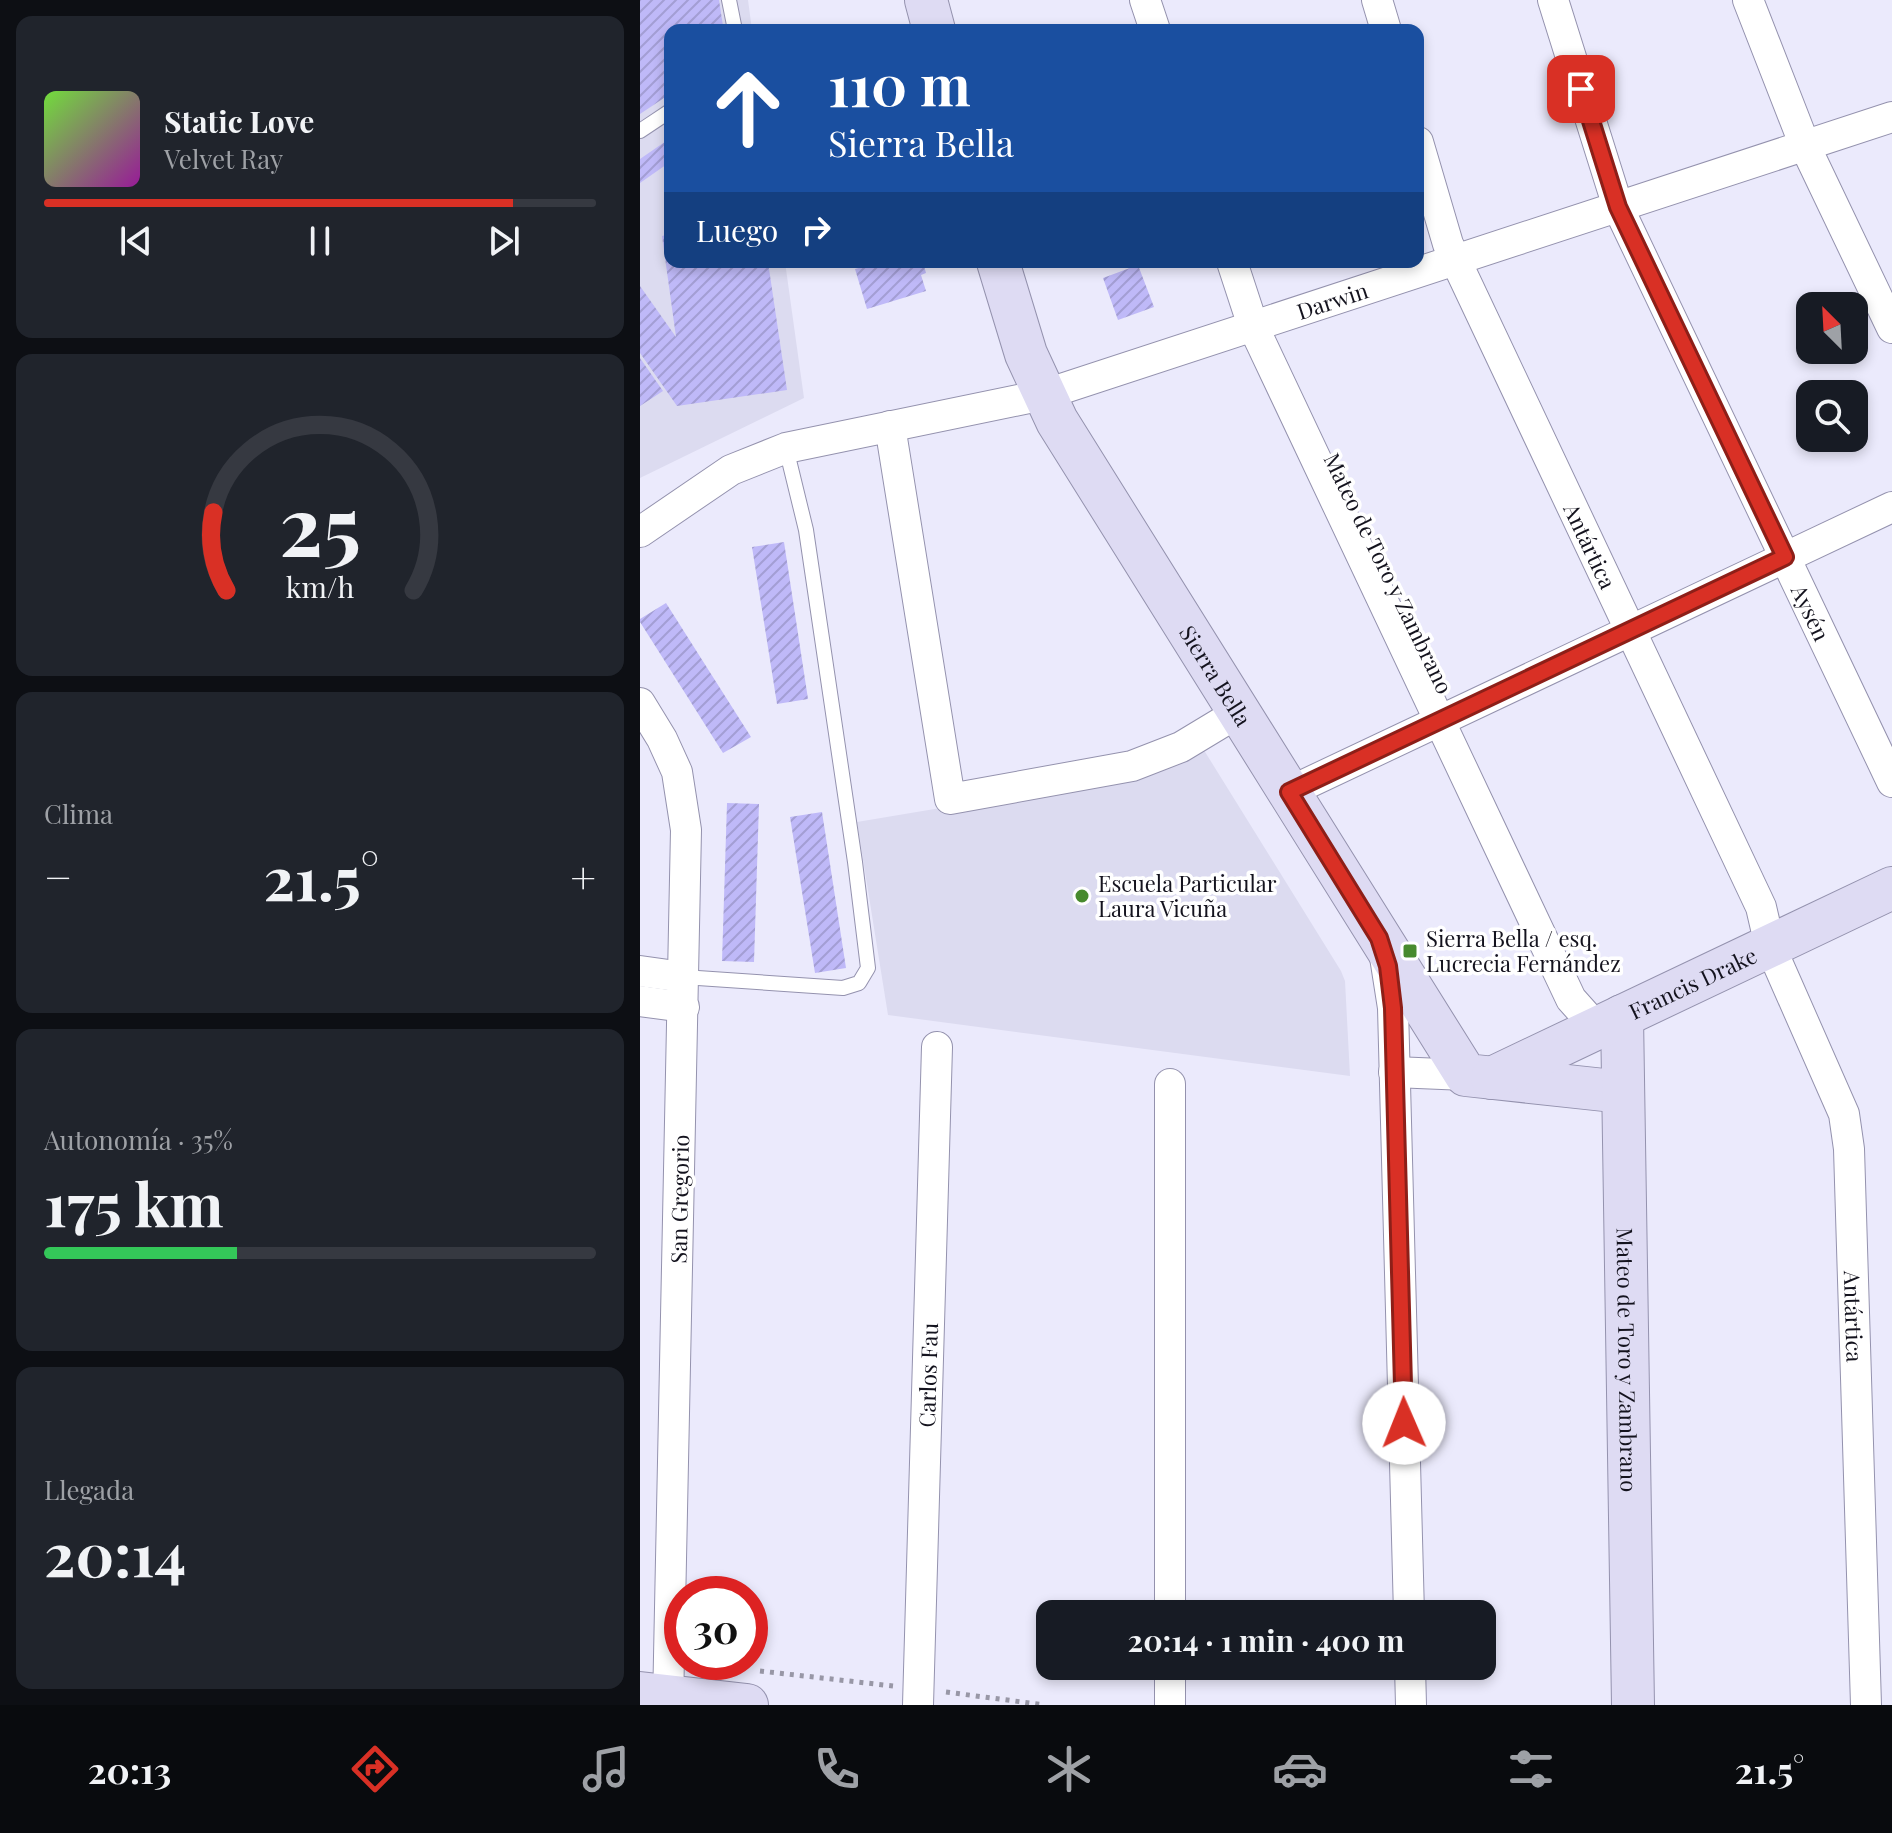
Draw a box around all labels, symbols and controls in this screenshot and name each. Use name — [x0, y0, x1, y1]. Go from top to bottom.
text: 110 m — [828, 46, 971, 121]
pin — [1547, 55, 1615, 123]
icon: ahead — [696, 56, 800, 160]
icon: arrive — [1559, 67, 1603, 111]
text: Static Love — [164, 101, 314, 141]
text: Sierra Bella — [828, 118, 1014, 166]
text: Velvet Ray — [164, 141, 283, 176]
icon: right — [794, 208, 838, 252]
text: Luego — [696, 210, 778, 250]
icon: previous — [114, 219, 158, 263]
icon: pause — [298, 219, 342, 263]
icon: next — [482, 219, 526, 263]
street label: Darwin — [1293, 275, 1372, 326]
north arrow — [1796, 292, 1868, 364]
map controls — [1796, 292, 1868, 452]
button: search — [1796, 380, 1868, 452]
street label: Mateo de Toro y Zambrano — [1318, 448, 1460, 698]
text: 25 — [279, 466, 361, 577]
street label: Antártica — [1557, 497, 1624, 594]
text: km/h — [286, 567, 354, 605]
street label: Aysén — [1785, 578, 1837, 645]
street label: Sierra Bella — [1173, 619, 1259, 732]
text: Clima — [44, 796, 113, 831]
text: 21.5° — [263, 836, 379, 916]
text: − — [44, 846, 72, 905]
text: + — [570, 846, 596, 905]
place label: Escuela Particular Laura Vicuña — [1098, 868, 1277, 923]
marker: Escuela Particular Laura Vicuña — [1073, 887, 1091, 905]
place label: Sierra Bella / esq. Lucrecia Fernández — [1426, 923, 1621, 978]
street label: Francis Drake — [1624, 940, 1761, 1026]
marker: Sierra Bella / esq. Lucrecia Fernández — [1401, 942, 1419, 960]
text: Autonomía · 35% — [44, 1122, 233, 1157]
street label: San Gregorio — [663, 1134, 695, 1264]
text: 175 km — [44, 1162, 224, 1242]
street label: Mateo de Toro y Zambrano — [1610, 1227, 1645, 1492]
street label: Antártica — [1838, 1269, 1871, 1363]
street label: Carlos Fau — [911, 1322, 944, 1428]
position arrow — [1362, 1381, 1446, 1465]
text: Llegada — [44, 1472, 134, 1507]
text: 20:14 — [44, 1512, 186, 1592]
speed limit sign: 30 — [664, 1576, 768, 1680]
text: 20:14 · 1 min · 400 m — [1128, 1620, 1404, 1660]
icon: directions — [347, 1741, 403, 1797]
icon: music — [578, 1741, 634, 1797]
icon: phone — [809, 1741, 865, 1797]
icon: climate — [1041, 1741, 1097, 1797]
icon: car — [1272, 1741, 1328, 1797]
icon: filters — [1503, 1741, 1559, 1797]
text: 20:13 — [88, 1745, 171, 1793]
text: 21.5° — [1735, 1745, 1804, 1793]

